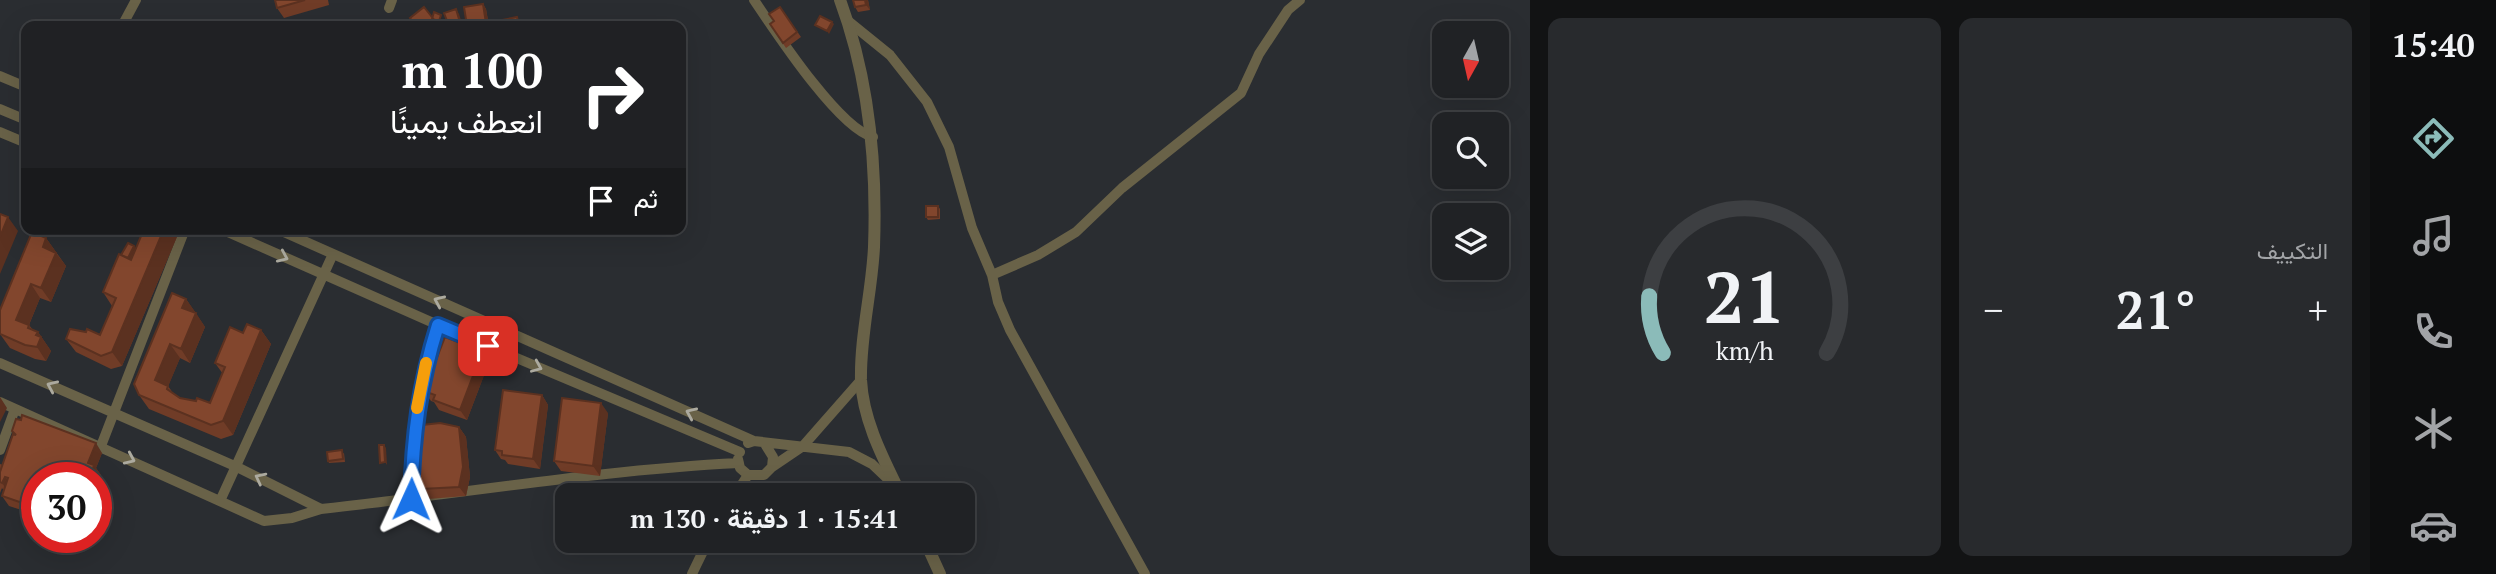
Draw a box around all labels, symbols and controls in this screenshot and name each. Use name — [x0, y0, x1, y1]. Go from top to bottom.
north arrow — [1432, 21, 1508, 98]
map controls — [1432, 21, 1509, 280]
text: 15:40 — [2391, 24, 2475, 66]
text: 100 m — [401, 37, 543, 102]
icon: right — [567, 49, 658, 140]
text: انعطف يمينًا — [390, 100, 543, 142]
button: search — [1432, 112, 1509, 189]
icon: directions — [2409, 114, 2458, 163]
text: ثم — [634, 181, 658, 215]
icon: arrive — [582, 182, 620, 220]
button: layers — [1432, 203, 1509, 280]
icon: music — [2409, 211, 2458, 260]
text: التكييف — [2257, 235, 2328, 266]
text: 21 — [1703, 247, 1786, 344]
one-way arrow — [276, 249, 288, 263]
text: 21° — [2115, 275, 2196, 344]
text: − — [1983, 285, 2003, 335]
text: + — [2308, 285, 2328, 335]
one-way arrow — [433, 295, 446, 309]
icon: phone — [2409, 307, 2458, 356]
pin — [458, 316, 518, 376]
icon: arrive — [469, 327, 507, 365]
text: km/h — [1716, 334, 1774, 367]
one-way arrow — [529, 359, 542, 373]
one-way arrow — [47, 380, 59, 394]
icon: climate — [2409, 404, 2458, 453]
one-way arrow — [686, 407, 699, 421]
one-way arrow — [123, 451, 135, 465]
speed limit sign: 30 — [21, 462, 112, 553]
position arrow — [374, 462, 448, 536]
one-way arrow — [255, 473, 267, 487]
text: 15:41 · 1 دقيقة · 130 m — [630, 501, 900, 535]
icon: car — [2409, 501, 2458, 550]

